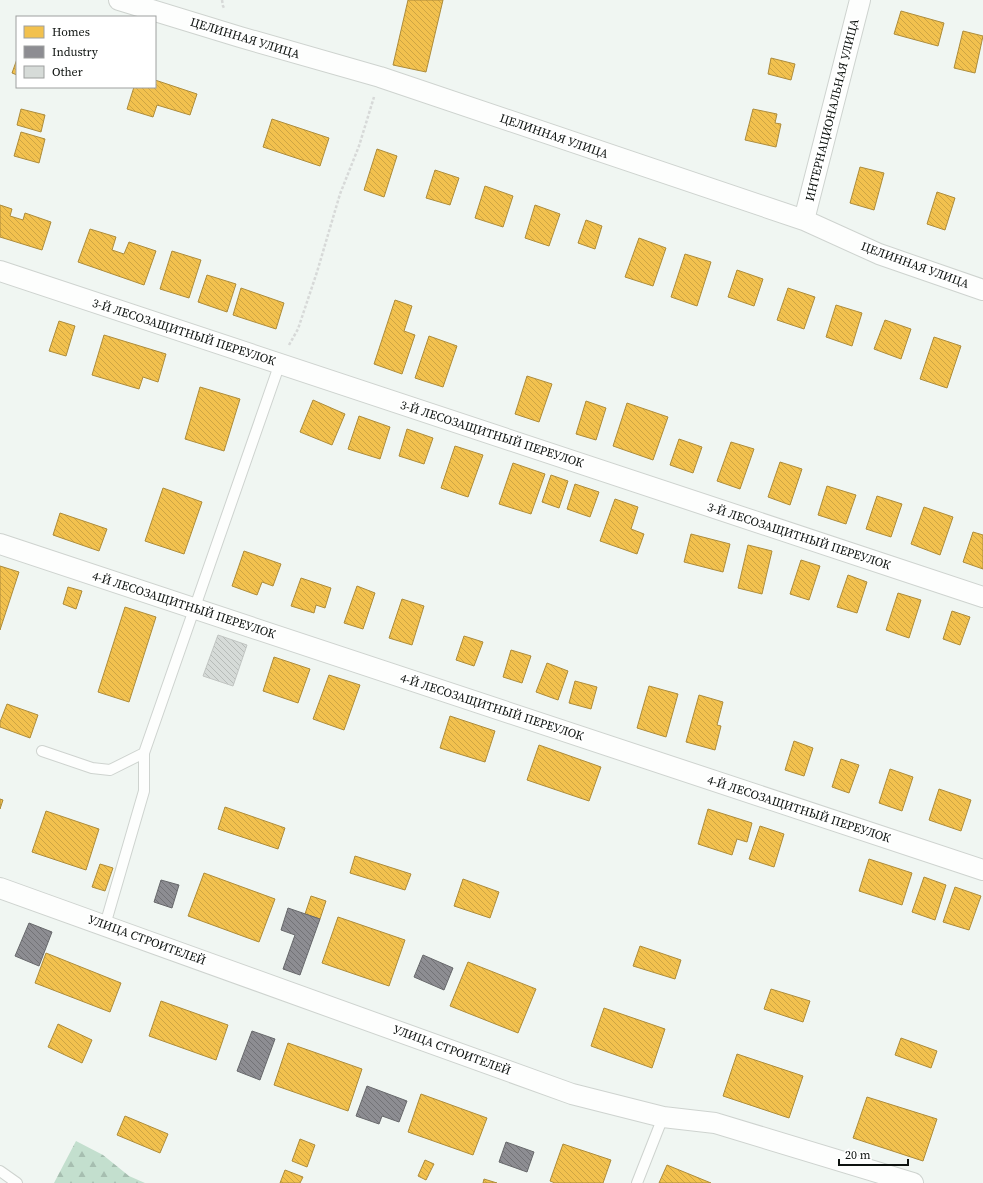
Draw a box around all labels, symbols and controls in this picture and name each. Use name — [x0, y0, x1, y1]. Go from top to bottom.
street label: ЦЕЛИННАЯ УЛИЦА — [188, 14, 302, 62]
legend — [16, 16, 156, 88]
street label: ИНТЕРНАЦИОНАЛЬНАЯ УЛИЦА — [802, 17, 862, 203]
text: Homes — [52, 24, 90, 40]
text: Industry — [52, 44, 99, 60]
text: Other — [52, 64, 83, 80]
street label: ЦЕЛИННАЯ УЛИЦА — [498, 110, 610, 162]
street label: ЦЕЛИННАЯ УЛИЦА — [859, 238, 971, 292]
street label: 3-Й ЛЕСОЗАЩИТНЫЙ ПЕРЕУЛОК — [90, 295, 278, 369]
street label: 3-Й ЛЕСОЗАЩИТНЫЙ ПЕРЕУЛОК — [398, 397, 586, 471]
street label: 3-Й ЛЕСОЗАЩИТНЫЙ ПЕРЕУЛОК — [705, 499, 893, 573]
street label: 4-Й ЛЕСОЗАЩИТНЫЙ ПЕРЕУЛОК — [90, 568, 278, 642]
street label: 4-Й ЛЕСОЗАЩИТНЫЙ ПЕРЕУЛОК — [398, 670, 586, 744]
street label: 4-Й ЛЕСОЗАЩИТНЫЙ ПЕРЕУЛОК — [705, 772, 893, 846]
street label: УЛИЦА СТРОИТЕЛЕЙ — [86, 911, 208, 969]
street label: УЛИЦА СТРОИТЕЛЕЙ — [391, 1021, 513, 1079]
scale bar — [839, 1141, 908, 1167]
text: 20 m — [845, 1147, 871, 1163]

